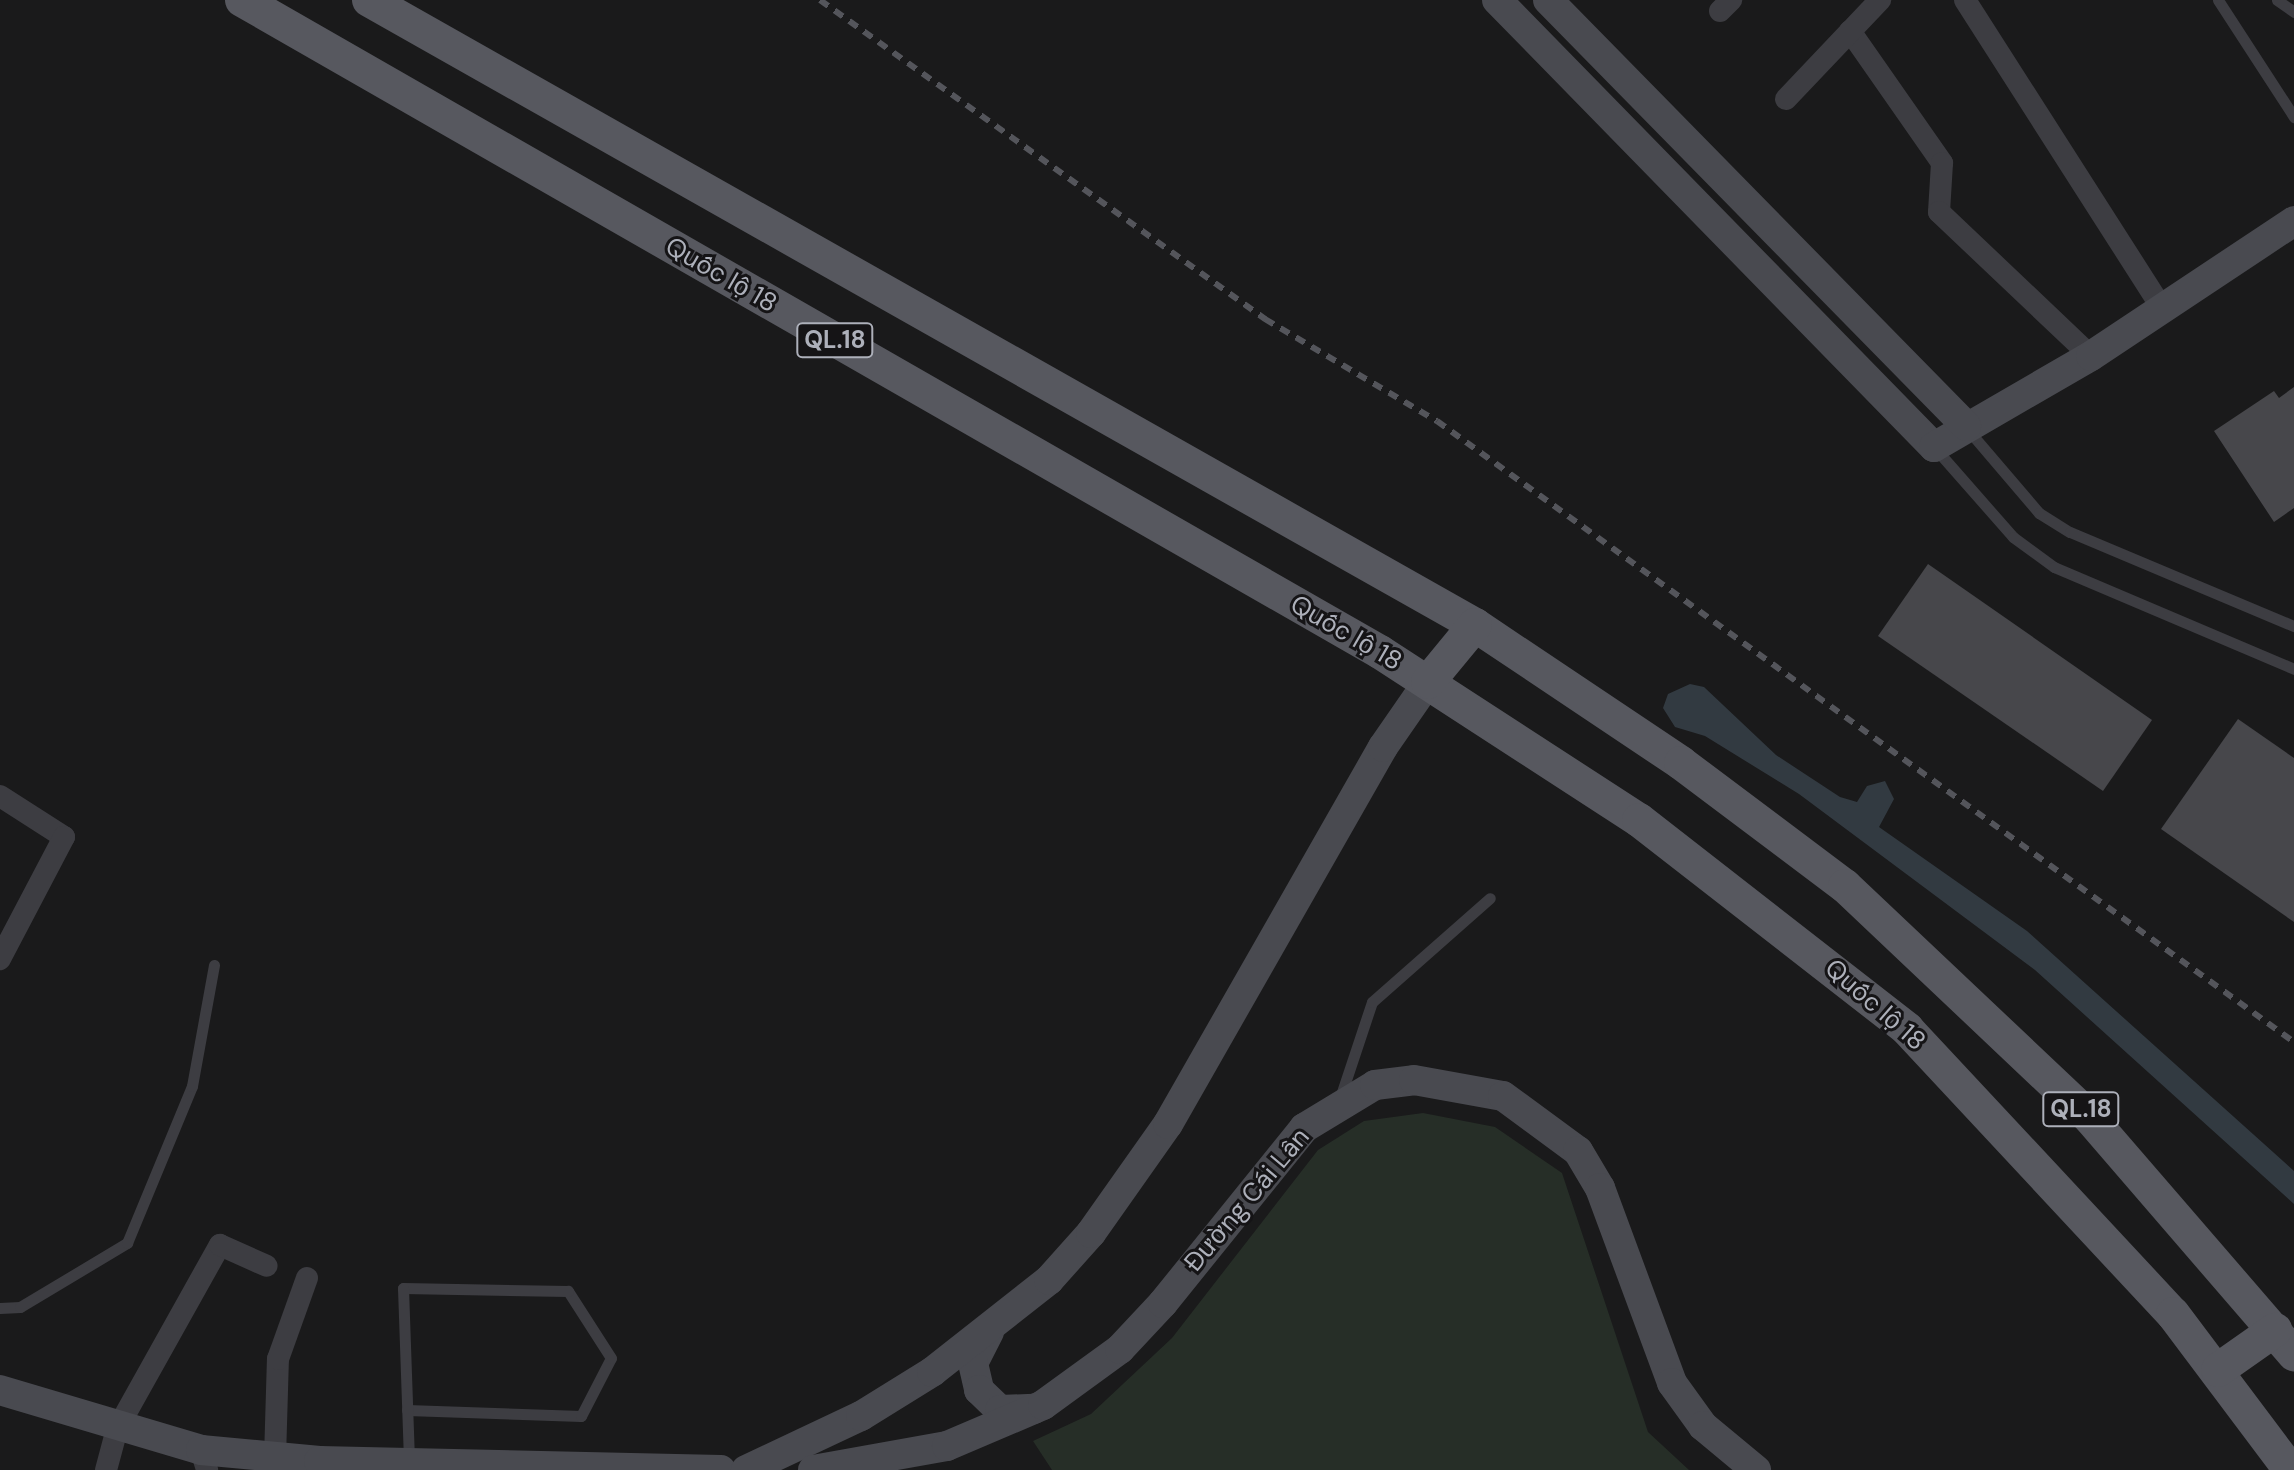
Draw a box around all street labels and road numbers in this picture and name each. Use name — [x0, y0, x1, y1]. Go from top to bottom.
street label: Quốc lộ 18 — [660, 231, 782, 319]
road number: QL.18 — [795, 320, 875, 360]
street label: Quốc lộ 18 — [1285, 589, 1407, 677]
street label: Quốc lộ 18 — [1818, 953, 1932, 1057]
road number: QL.18 — [2041, 1089, 2121, 1129]
street label: Đường Cái Lân — [1178, 1122, 1316, 1278]

